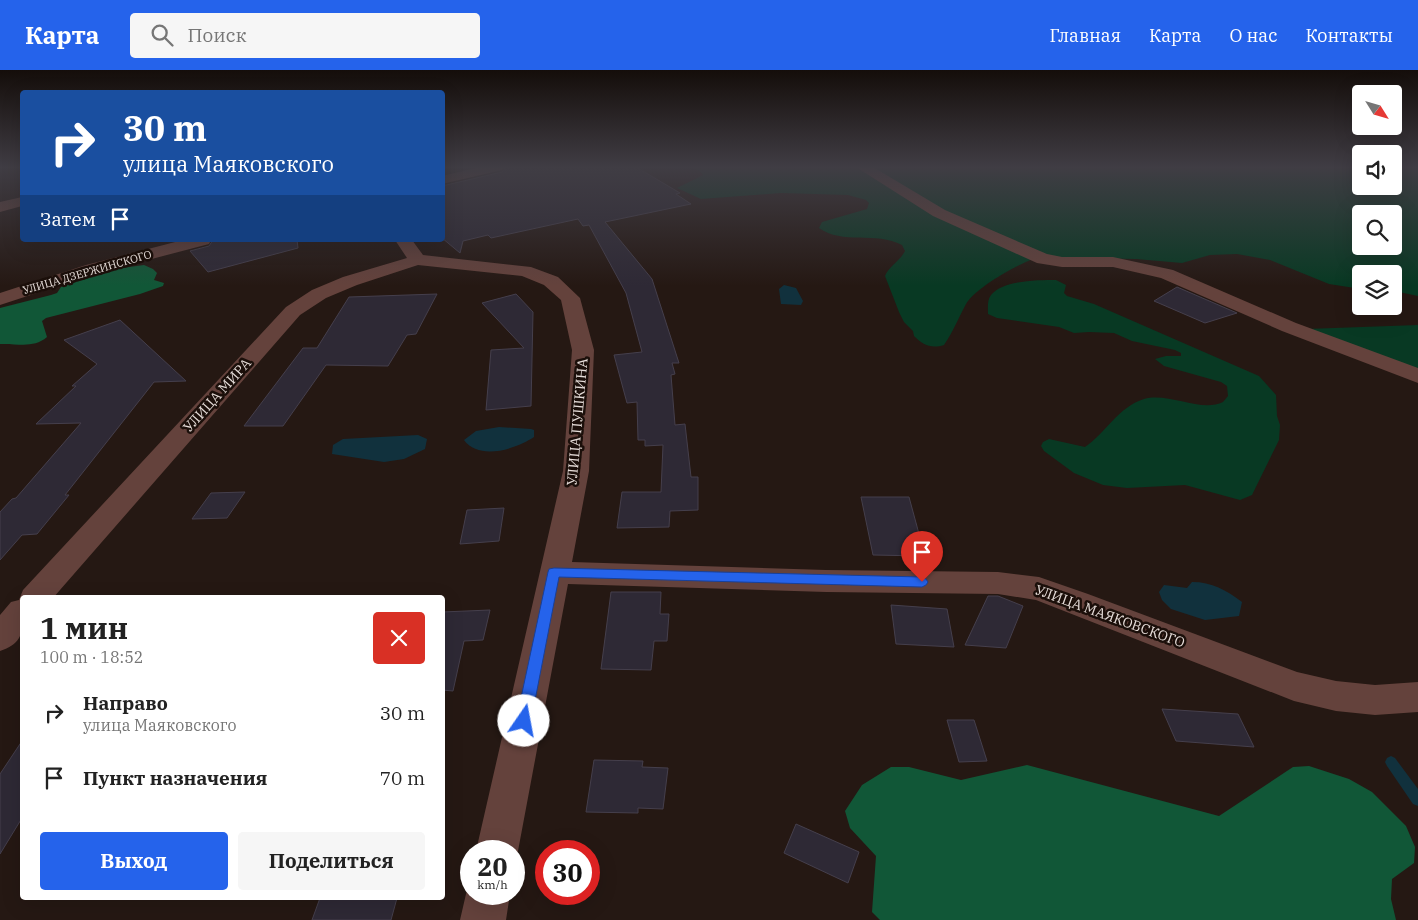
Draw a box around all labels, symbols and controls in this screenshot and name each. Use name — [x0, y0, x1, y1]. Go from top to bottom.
search box — [130, 13, 480, 58]
text: Карта — [25, 19, 100, 51]
icon: search — [148, 21, 176, 49]
text: Поиск — [188, 23, 247, 47]
text: Главная — [1049, 24, 1121, 47]
text: Карта — [1149, 24, 1201, 47]
text: О нас — [1229, 24, 1277, 47]
text: Контакты — [1305, 24, 1393, 47]
north arrow — [1352, 85, 1402, 135]
map controls — [1352, 85, 1402, 315]
text: 30 m — [123, 105, 207, 151]
icon: right — [40, 110, 105, 175]
button: sound — [1352, 145, 1402, 195]
text: улица Маяковского — [123, 149, 334, 178]
icon: arrive — [106, 205, 134, 233]
button: search — [1352, 205, 1402, 255]
text: Затем — [40, 207, 96, 231]
street label: УЛИЦА ДЗЕРЖИНСКОГО — [21, 247, 153, 297]
button: layers — [1352, 265, 1402, 315]
street label: УЛИЦА МИРА — [179, 354, 255, 436]
street label: УЛИЦА ПУШКИНА — [562, 357, 592, 486]
pin — [901, 531, 943, 582]
icon: arrive — [908, 538, 936, 566]
street label: УЛИЦА МАЯКОВСКОГО — [1033, 580, 1187, 652]
text: 1 мин — [40, 608, 128, 647]
button: close — [373, 612, 425, 664]
text: 100 m · 18:52 — [40, 647, 143, 667]
text: Направо — [83, 691, 168, 715]
position arrow — [497, 694, 549, 746]
icon: right — [40, 699, 68, 727]
text: 30 m — [380, 701, 425, 725]
text: улица Маяковского — [83, 715, 236, 735]
icon: arrive — [40, 764, 68, 792]
text: Пункт назначения — [83, 766, 267, 790]
text: 70 m — [380, 766, 425, 790]
button: Выход — [40, 832, 228, 890]
button: Поделиться — [238, 832, 425, 890]
speed limit sign: 30 — [535, 840, 600, 905]
text: 20 — [477, 850, 508, 883]
text: km/h — [477, 877, 508, 892]

